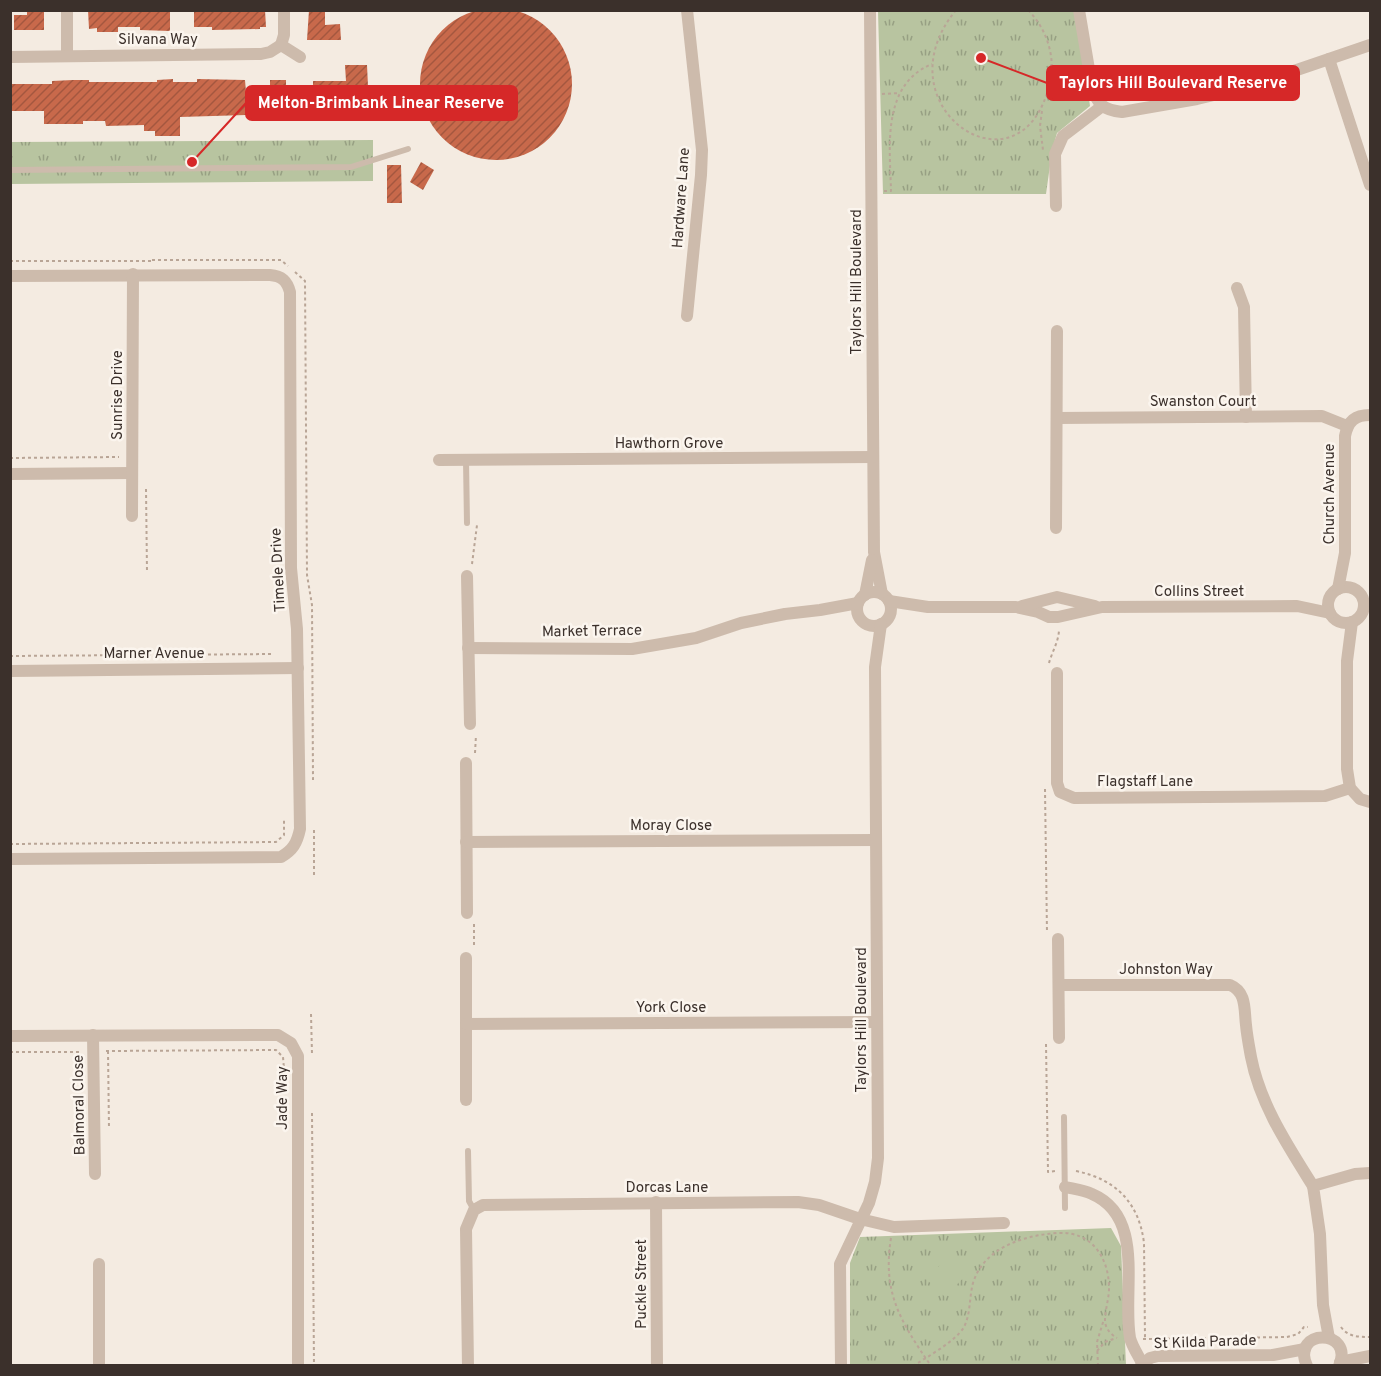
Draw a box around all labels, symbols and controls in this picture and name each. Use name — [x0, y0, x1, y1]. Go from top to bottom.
street label: Silvana Way — [118, 31, 198, 50]
callout: Taylors Hill Boulevard Reserve — [1047, 66, 1299, 100]
text: Taylors Hill Boulevard Reserve — [1059, 74, 1287, 94]
callout: Melton-Brimbank Linear Reserve — [246, 86, 517, 120]
text: Melton-Brimbank Linear Reserve — [258, 94, 504, 114]
street label: Hardware Lane — [669, 147, 695, 249]
street label: Taylors Hill Boulevard — [848, 209, 867, 355]
street label: Sunrise Drive — [109, 350, 128, 440]
street label: Swanston Court — [1150, 393, 1256, 412]
street label: Hawthorn Grove — [615, 435, 723, 454]
street label: Church Avenue — [1321, 443, 1340, 545]
street label: Timele Drive — [267, 527, 291, 613]
street label: Collins Street — [1154, 583, 1244, 602]
street label: Market Terrace — [542, 622, 642, 642]
street label: Marner Avenue — [103, 645, 205, 664]
street label: Flagstaff Lane — [1097, 773, 1193, 792]
street label: Moray Close — [630, 817, 712, 836]
street label: Taylors Hill Boulevard — [853, 947, 872, 1093]
street label: Johnston Way — [1119, 961, 1213, 980]
street label: York Close — [636, 999, 706, 1018]
street label: Balmoral Close — [70, 1054, 90, 1156]
street label: Jade Way — [274, 1066, 293, 1130]
street label: Dorcas Lane — [626, 1179, 708, 1198]
street label: Puckle Street — [633, 1239, 652, 1329]
street label: St Kilda Parade — [1153, 1332, 1257, 1354]

